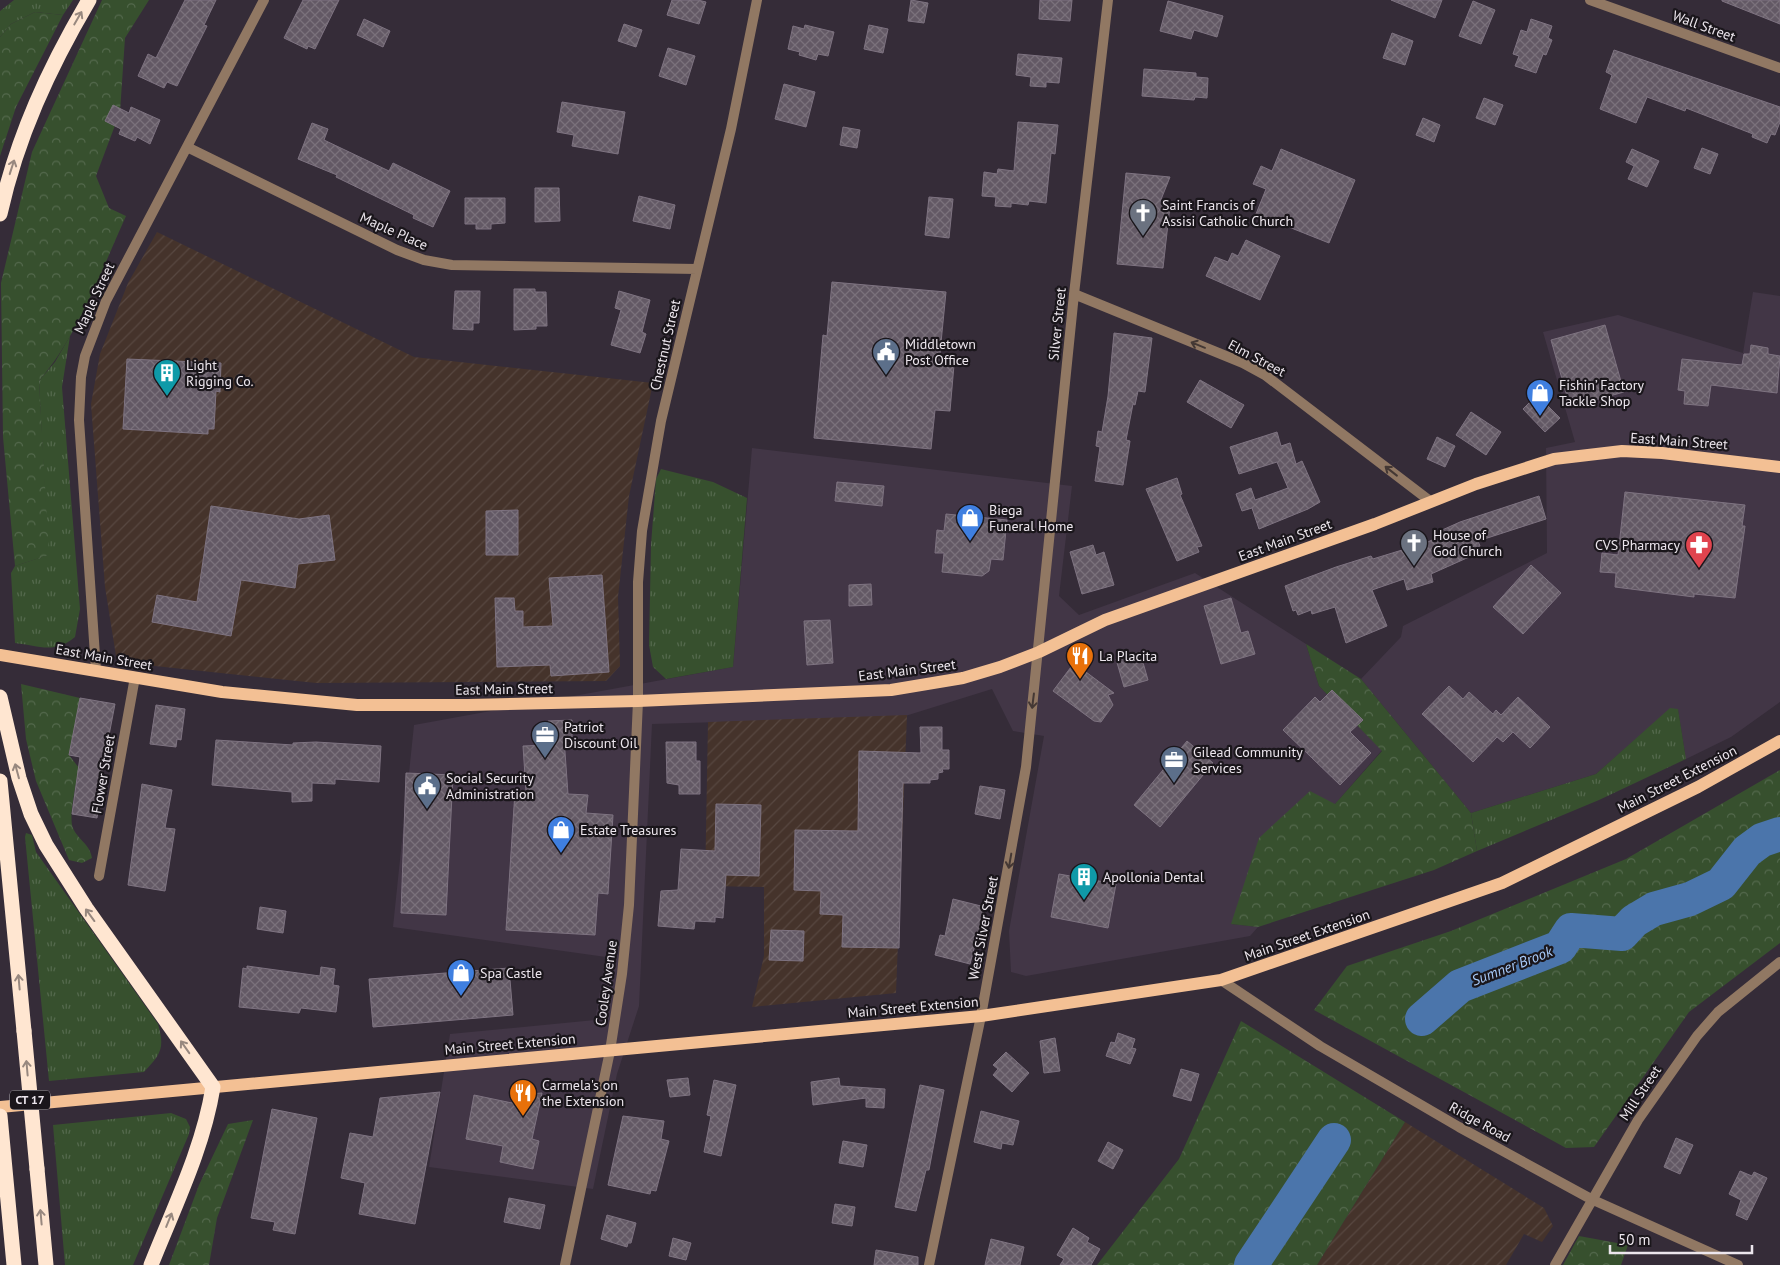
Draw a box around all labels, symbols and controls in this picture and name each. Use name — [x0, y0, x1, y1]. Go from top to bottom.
street label: Wall Street — [1670, 6, 1738, 46]
one-way arrow — [73, 12, 83, 26]
one-way arrow — [8, 159, 17, 175]
place label: Saint Francis of Assisi Catholic Church — [1162, 196, 1293, 230]
church icon: Saint Francis of Assisi Catholic Church — [1128, 198, 1158, 237]
street label: Maple Place — [357, 208, 431, 254]
street label: Maple Street — [70, 259, 118, 336]
street label: Silver Street — [1044, 286, 1070, 361]
street label: Chestnut Street — [646, 297, 684, 392]
place label: Middletown Post Office — [905, 335, 976, 369]
street label: Elm Street — [1225, 335, 1289, 381]
public building icon: Middletown Post Office — [871, 337, 901, 376]
one-way arrow — [1190, 339, 1205, 348]
place label: Light Rigging Co. — [186, 356, 254, 390]
building icon: Light Rigging Co. — [152, 358, 182, 397]
place label: Fishin’ Factory Tackle Shop — [1559, 376, 1645, 410]
shop icon: Fishin’ Factory Tackle Shop — [1525, 378, 1555, 417]
street label: East Main Street — [1630, 429, 1729, 453]
one-way arrow — [1384, 466, 1398, 476]
place label: Biega Funeral Home — [989, 501, 1073, 535]
shop icon: Biega Funeral Home — [955, 503, 985, 542]
street label: East Main Street — [1236, 515, 1334, 565]
place label: House of God Church — [1433, 526, 1502, 560]
church icon: House of God Church — [1399, 528, 1429, 567]
pharmacy icon: CVS Pharmacy — [1684, 530, 1714, 569]
place label: CVS Pharmacy — [1595, 536, 1680, 554]
street label: East Main Street — [54, 640, 154, 674]
restaurant icon: La Placita — [1065, 641, 1095, 680]
place label: La Placita — [1099, 647, 1157, 665]
street label: East Main Street — [857, 655, 957, 685]
street label: East Main Street — [455, 679, 553, 699]
one-way arrow — [1028, 692, 1038, 708]
place label: Patriot Discount Oil — [564, 718, 637, 752]
office icon: Patriot Discount Oil — [530, 720, 560, 759]
street label: Flower Street — [87, 733, 119, 815]
street label: Main Street Extension — [1614, 741, 1740, 817]
place label: Gilead Community Services — [1193, 743, 1303, 777]
office icon: Gilead Community Services — [1159, 745, 1189, 784]
one-way arrow — [12, 763, 21, 779]
place label: Social Security Administration — [446, 769, 534, 803]
public building icon: Social Security Administration — [412, 771, 442, 810]
shop icon: Estate Treasures — [546, 815, 576, 854]
place label: Estate Treasures — [580, 821, 677, 839]
one-way arrow — [1004, 853, 1014, 869]
building icon: Apollonia Dental — [1069, 862, 1099, 901]
place label: Apollonia Dental — [1103, 868, 1204, 886]
street label: West Silver Street — [964, 874, 1002, 982]
street label: Main Street Extension — [1242, 905, 1372, 965]
one-way arrow — [85, 909, 96, 922]
street label: Cooley Avenue — [591, 939, 621, 1027]
water label: Sumner Brook — [1469, 941, 1556, 990]
shop icon: Spa Castle — [446, 958, 476, 997]
place label: Spa Castle — [480, 964, 542, 982]
one-way arrow — [14, 974, 24, 990]
street label: Main Street Extension — [847, 992, 979, 1022]
street label: Main Street Extension — [444, 1029, 576, 1059]
one-way arrow — [180, 1040, 190, 1054]
one-way arrow — [22, 1061, 32, 1077]
street label: Mill Street — [1615, 1062, 1665, 1124]
place label: Carmela's on the Extension — [542, 1076, 624, 1110]
restaurant icon: Carmela's on the Extension — [508, 1078, 538, 1117]
road number: CT 17 — [10, 1090, 50, 1110]
street label: Ridge Road — [1446, 1098, 1514, 1146]
one-way arrow — [36, 1209, 46, 1225]
one-way arrow — [165, 1213, 175, 1228]
scale bar — [1610, 1222, 1752, 1254]
text: 50 m — [1618, 1230, 1651, 1249]

